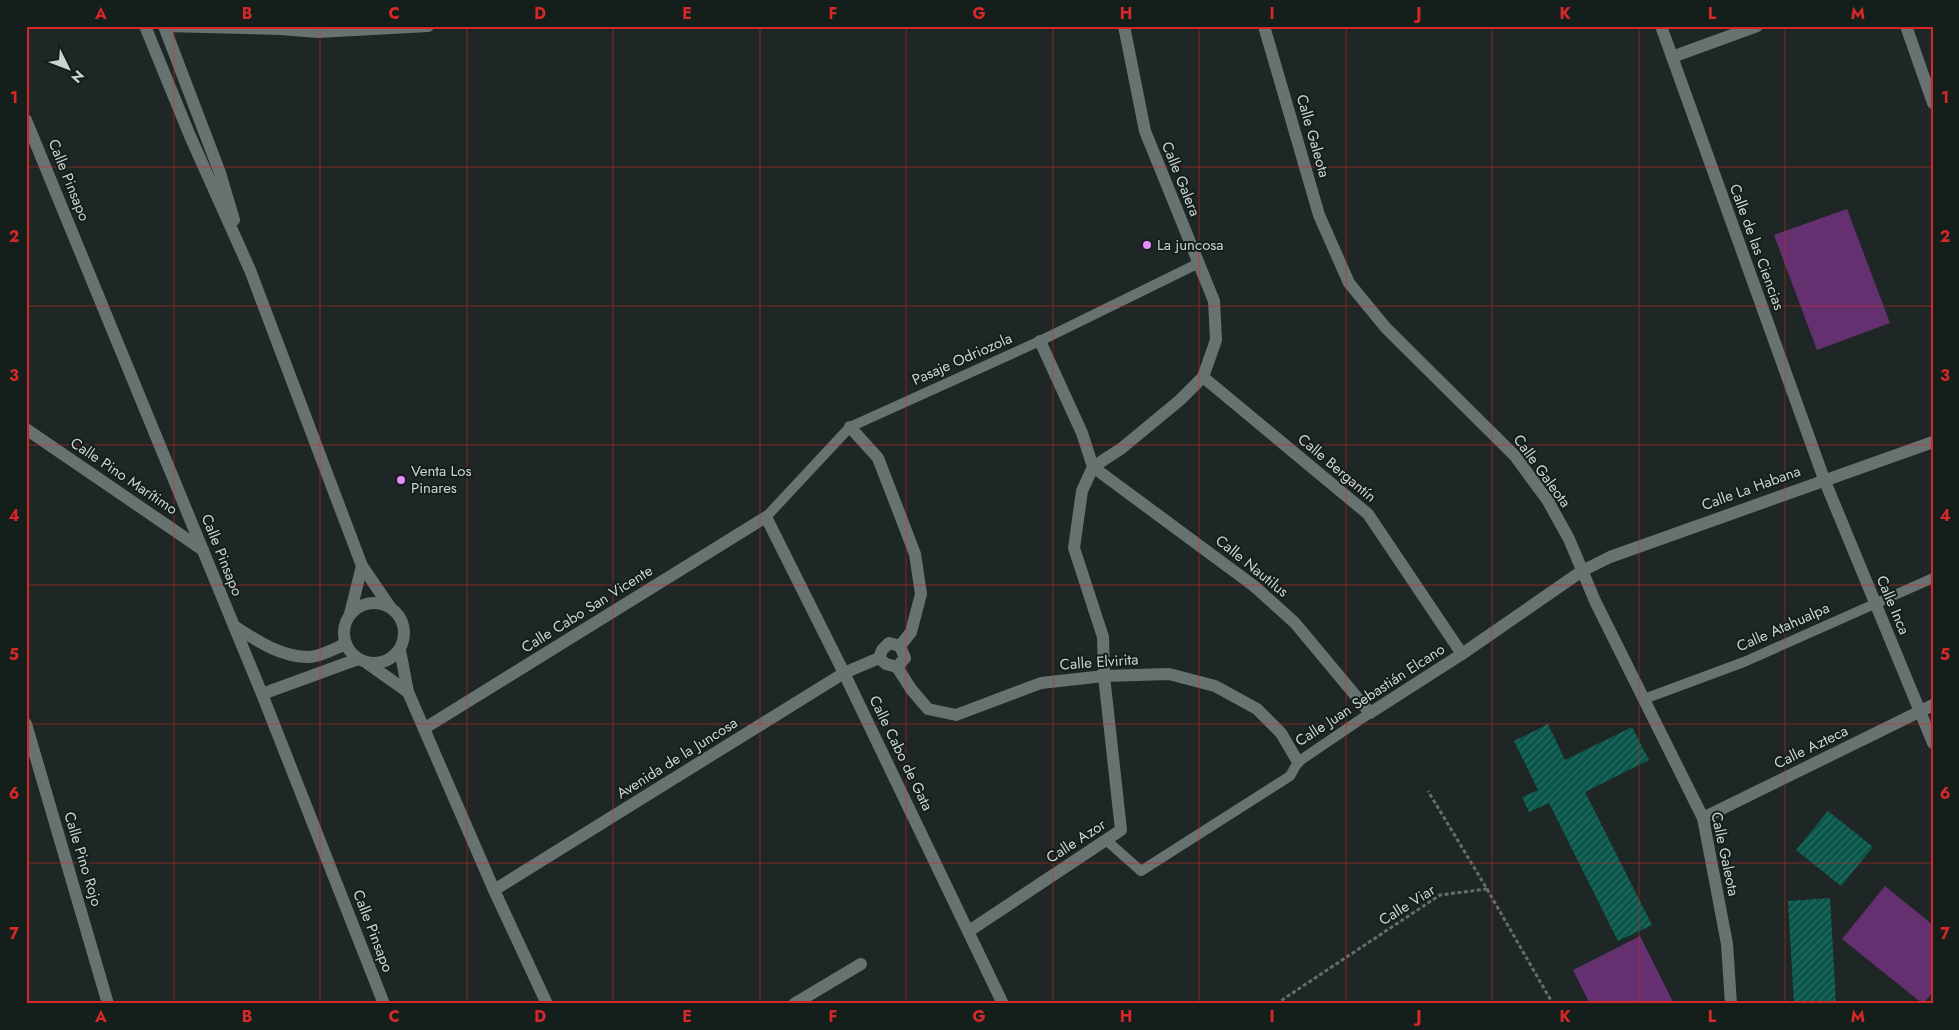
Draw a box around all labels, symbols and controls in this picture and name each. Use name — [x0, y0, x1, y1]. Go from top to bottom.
text: A — [94, 2, 107, 25]
text: B — [242, 2, 252, 25]
text: C — [388, 2, 400, 25]
text: D — [534, 2, 546, 25]
text: E — [682, 2, 692, 25]
text: F — [829, 2, 837, 25]
text: G — [972, 2, 986, 25]
text: H — [1120, 2, 1132, 25]
text: I — [1269, 2, 1275, 25]
text: J — [1413, 2, 1422, 25]
text: K — [1559, 2, 1571, 25]
text: L — [1708, 2, 1717, 25]
text: M — [1851, 2, 1865, 25]
north arrow — [42, 42, 92, 92]
text: N — [67, 66, 89, 88]
text: 1 — [10, 86, 18, 109]
text: 1 — [1941, 86, 1949, 109]
street label: Calle Galeota — [1291, 92, 1335, 180]
street label: Calle Pinsapo — [43, 136, 95, 224]
street label: Calle Galera — [1156, 138, 1206, 220]
street label: Calle de las Ciencias — [1724, 181, 1790, 313]
text: 2 — [9, 225, 19, 248]
text: 2 — [1940, 225, 1950, 248]
place label: La juncosa — [1157, 234, 1224, 256]
marker: La juncosa — [1141, 239, 1153, 251]
street label: Pasaje Odriozola — [909, 327, 1015, 391]
text: 3 — [9, 364, 19, 387]
text: 3 — [1940, 364, 1950, 387]
street label: Calle Bergantín — [1293, 429, 1381, 507]
street label: Calle Galeota — [1508, 430, 1576, 512]
street label: Calle Pino Marítimo — [66, 432, 182, 520]
place label: Venta Los Pinares — [411, 460, 472, 499]
street label: Calle La Habana — [1698, 460, 1804, 516]
marker: Venta Los Pinares — [395, 474, 407, 486]
text: 4 — [8, 504, 20, 527]
text: 4 — [1939, 504, 1951, 527]
street label: Calle Pinsapo — [196, 511, 248, 599]
street label: Calle Nautilus — [1211, 530, 1293, 602]
street label: Calle Cabo San Vicente — [517, 560, 657, 658]
street label: Calle Inca — [1871, 572, 1915, 638]
street label: Calle Atahualpa — [1733, 597, 1833, 657]
street label: Calle Juan Sebastián Elcano — [1291, 638, 1449, 752]
text: 5 — [9, 643, 19, 666]
text: 5 — [1940, 643, 1950, 666]
street label: Calle Elvirita — [1059, 648, 1139, 676]
street label: Calle Cabo de Gata — [864, 692, 938, 814]
street label: Avenida de la Juncosa — [612, 712, 742, 804]
street label: Calle Azteca — [1770, 720, 1852, 774]
text: 6 — [9, 782, 19, 805]
text: 6 — [1940, 782, 1950, 805]
street label: Calle Pino Rojo — [58, 809, 108, 909]
street label: Calle Galeota — [1705, 810, 1745, 898]
street label: Calle Azor — [1042, 813, 1111, 869]
street label: Calle Viar — [1375, 879, 1440, 931]
street label: Calle Pinsapo — [347, 887, 399, 975]
text: 7 — [9, 922, 19, 945]
text: 7 — [1940, 922, 1950, 945]
text: A — [94, 1005, 107, 1028]
text: B — [242, 1005, 252, 1028]
text: C — [388, 1005, 400, 1028]
text: D — [534, 1005, 546, 1028]
text: E — [682, 1005, 692, 1028]
text: F — [829, 1005, 837, 1028]
text: G — [972, 1005, 986, 1028]
text: H — [1120, 1005, 1132, 1028]
text: I — [1269, 1005, 1275, 1028]
text: J — [1413, 1005, 1422, 1028]
text: K — [1559, 1005, 1571, 1028]
text: L — [1708, 1005, 1717, 1028]
text: M — [1851, 1005, 1865, 1028]

